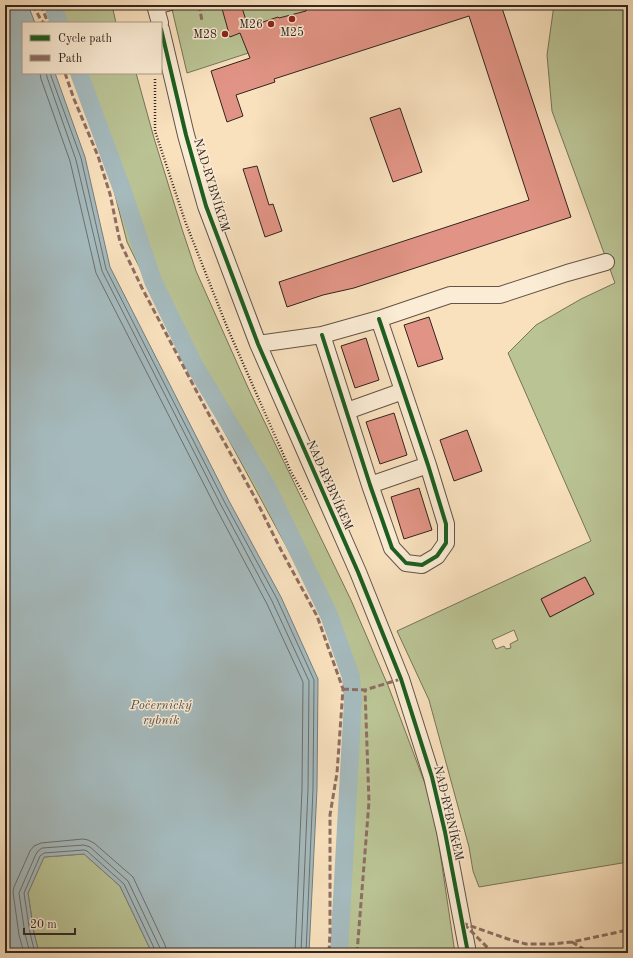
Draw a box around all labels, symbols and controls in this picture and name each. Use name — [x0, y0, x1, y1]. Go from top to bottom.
marker: M25 — [287, 14, 297, 24]
place label: M26 — [239, 19, 263, 31]
marker: M26 — [266, 19, 276, 29]
legend — [22, 22, 162, 74]
place label: M25 — [280, 26, 304, 39]
place label: M28 — [193, 29, 217, 41]
marker: M28 — [220, 29, 230, 39]
text: Cycle path — [58, 33, 113, 45]
text: Path — [58, 53, 83, 65]
street label: NAD RYBNÍKEM — [191, 136, 234, 234]
street label: NAD RYBNÍKEM — [304, 437, 357, 532]
water label: Počernický rybník — [129, 699, 192, 727]
street label: NAD RYBNÍKEM — [431, 764, 468, 862]
scale bar — [24, 910, 75, 936]
text: 20 m — [30, 919, 57, 931]

